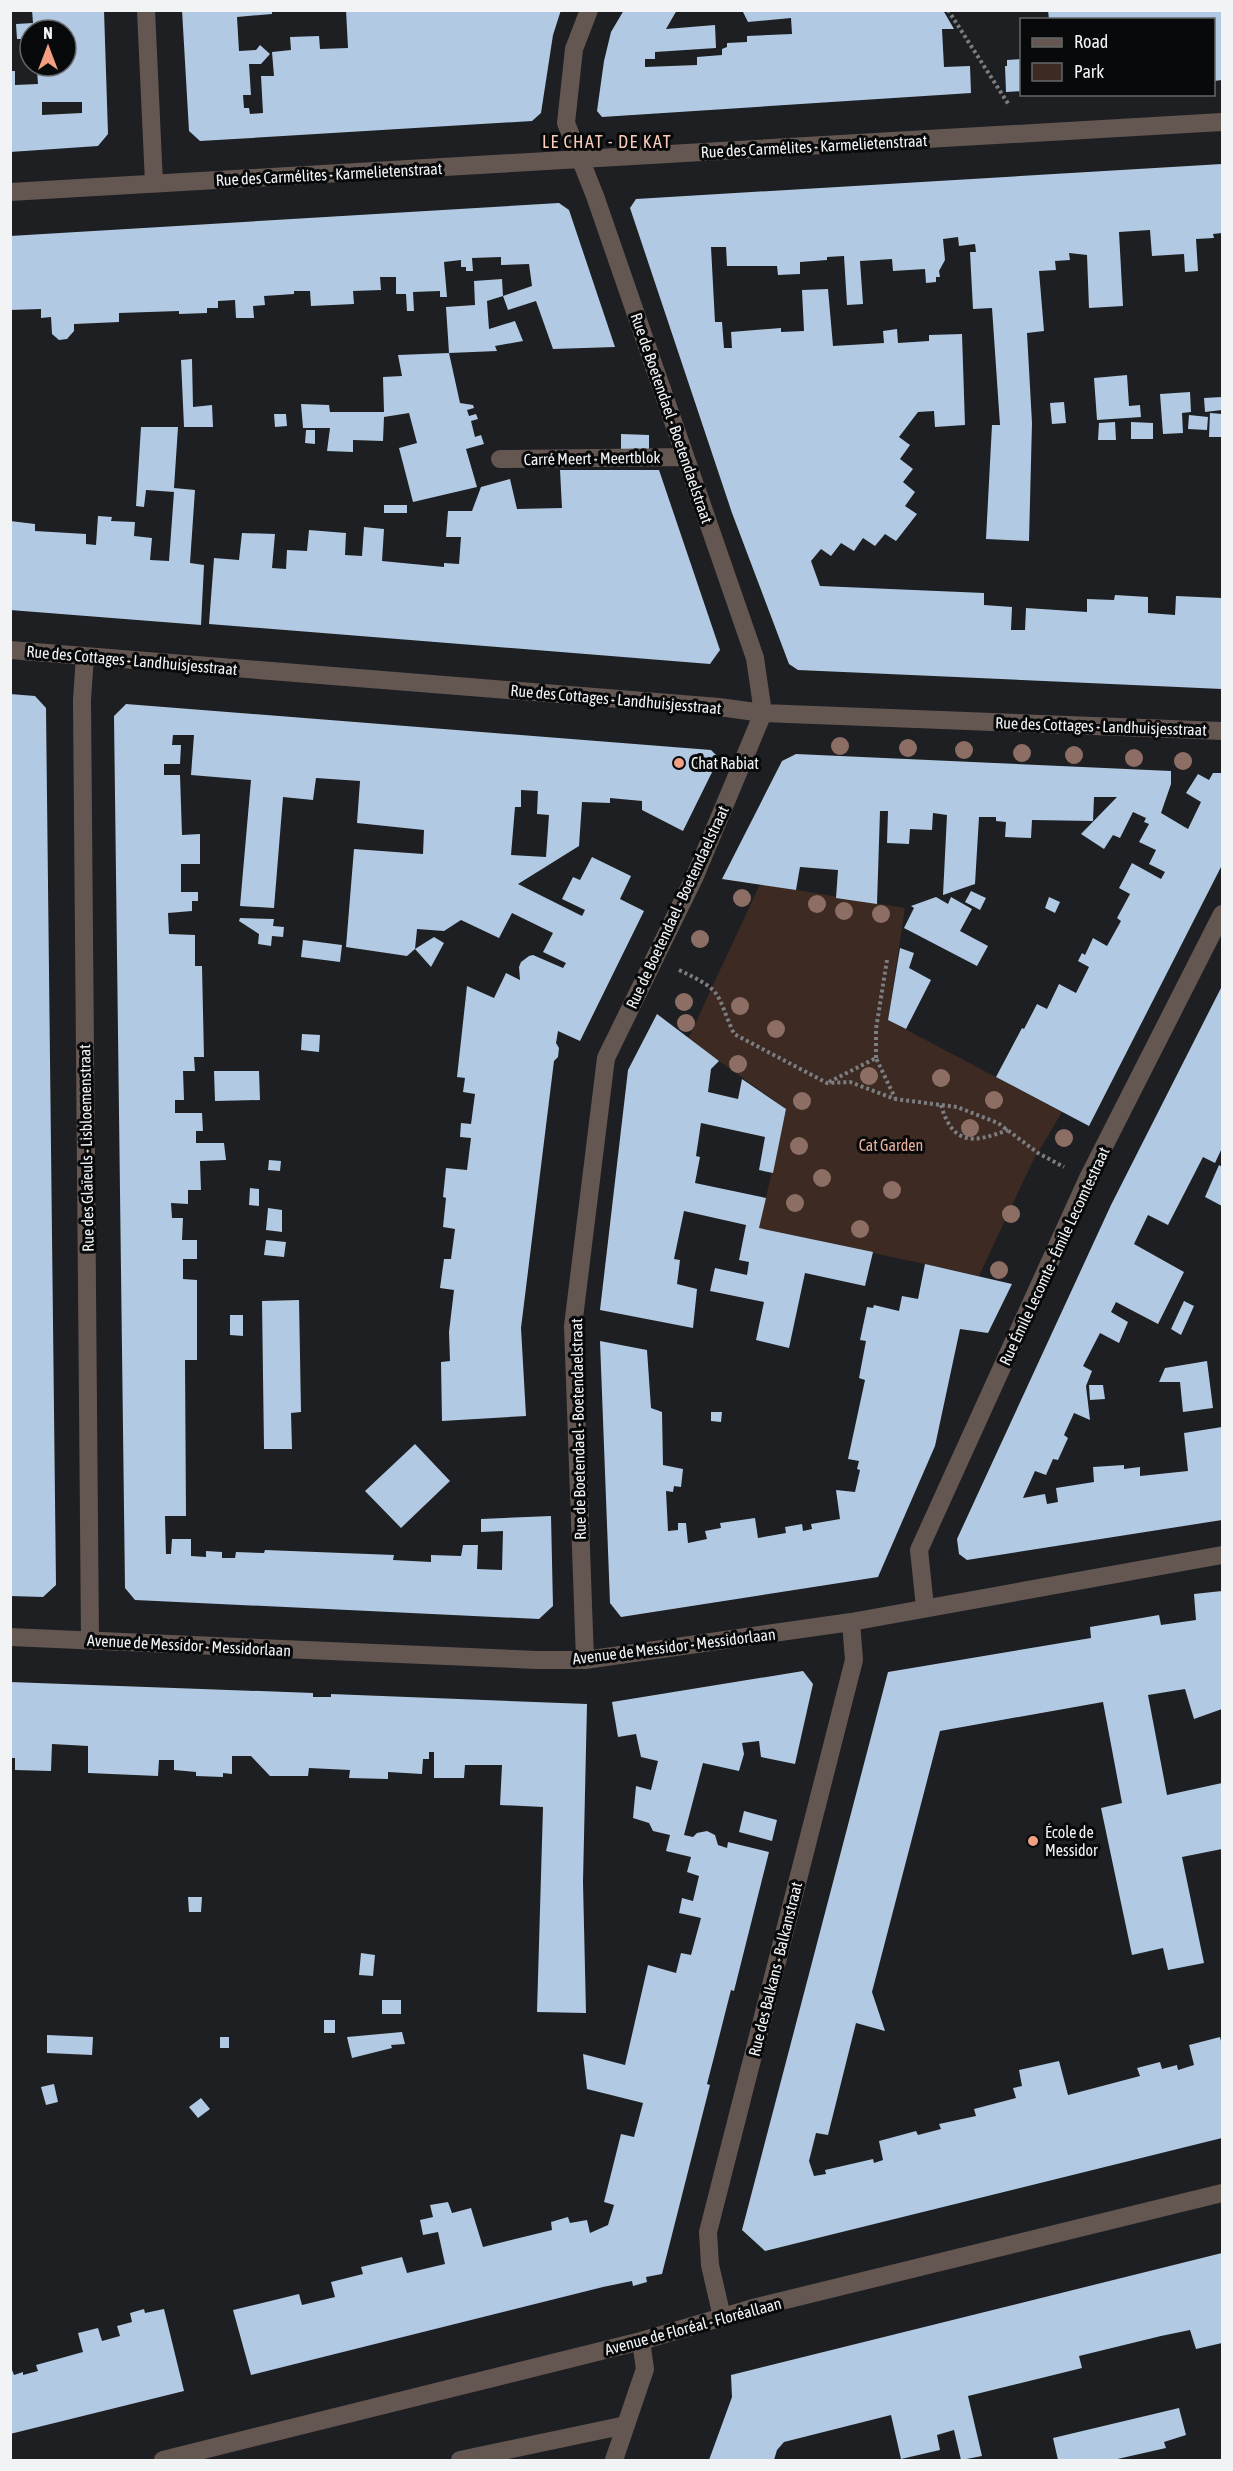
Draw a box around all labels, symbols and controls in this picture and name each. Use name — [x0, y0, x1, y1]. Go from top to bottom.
north arrow — [18, 18, 78, 78]
legend — [1020, 18, 1215, 96]
text: N — [43, 24, 53, 42]
text: Road — [1074, 31, 1108, 52]
text: Park — [1074, 61, 1104, 82]
district label: LE CHAT - DE KAT — [542, 131, 672, 152]
street label: Rue des Carmélites - Karmelietenstraat — [700, 131, 928, 161]
street label: Rue des Carmélites - Karmelietenstraat — [215, 159, 443, 189]
street label: Rue de Boetendael - Boetendaelstraat — [627, 310, 717, 526]
street label: Carré Meert - Meertblok — [523, 448, 661, 468]
street label: Rue des Cottages - Landhuisjesstraat — [26, 642, 239, 679]
street label: Rue des Cottages - Landhuisjesstraat — [510, 681, 723, 718]
street label: Rue des Cottages - Landhuisjesstraat — [995, 713, 1207, 740]
place label: Chat Rabiat — [691, 754, 759, 772]
marker: Chat Rabiat — [672, 756, 686, 770]
street label: Rue de Boetendael - Boetendaelstraat — [622, 802, 732, 1011]
street label: Rue des Glaïeuls - Lisbloemenstraat — [75, 1044, 97, 1252]
park label: Cat Garden — [859, 1136, 923, 1154]
street label: Rue Émile Lecomte - Émile Lecomtestraat — [995, 1144, 1113, 1368]
street label: Rue de Boetendael - Boetendaelstraat — [567, 1318, 589, 1540]
street label: Avenue de Messidor - Messidorlaan — [571, 1625, 777, 1667]
street label: Avenue de Messidor - Messidorlaan — [86, 1631, 292, 1659]
place label: École de Messidor — [1045, 1823, 1098, 1859]
marker: École de Messidor — [1026, 1834, 1040, 1848]
street label: Rue des Balkans - Balkanstraat — [745, 1880, 805, 2058]
street label: Avenue de Floréal - Floréallaan — [603, 2294, 783, 2358]

